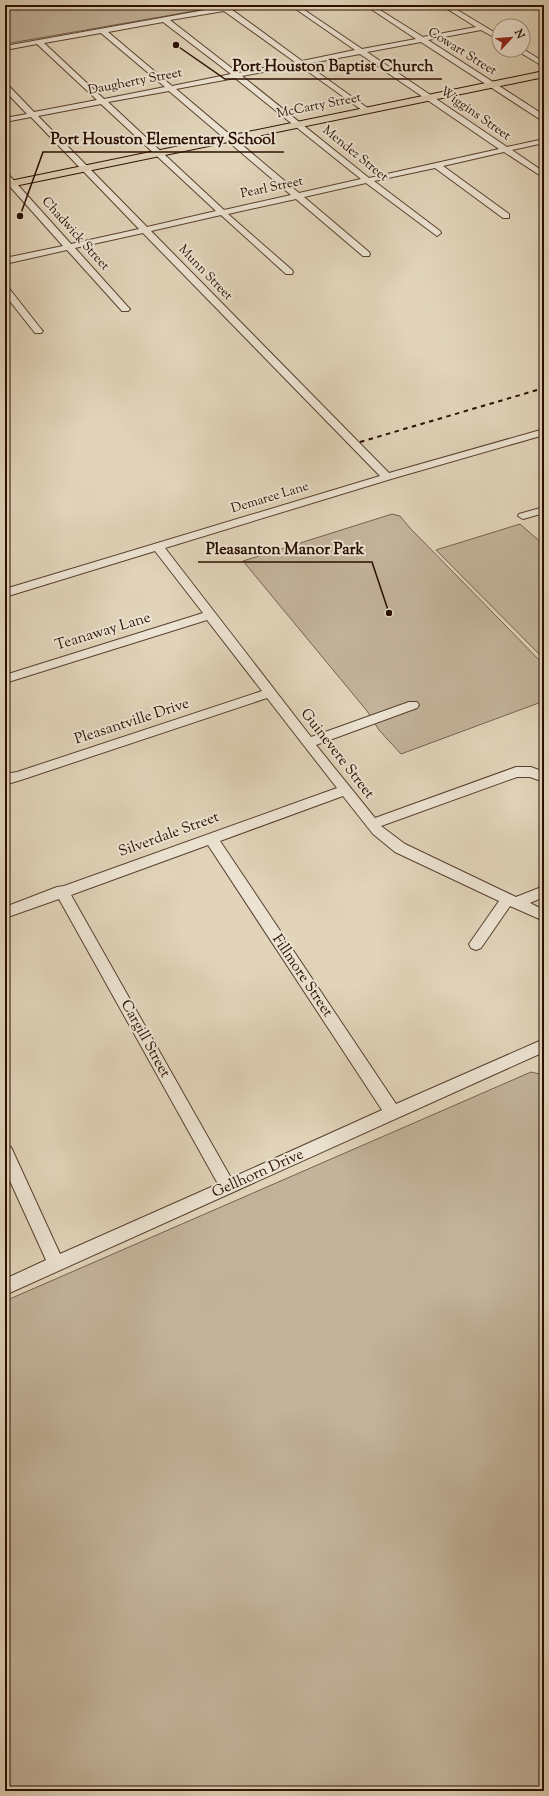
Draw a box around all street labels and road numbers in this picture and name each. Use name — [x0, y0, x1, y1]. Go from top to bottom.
street label: Cowart Street — [424, 24, 500, 81]
street label: Daugherty Street — [86, 64, 184, 100]
street label: Wiggins Street — [436, 83, 515, 145]
street label: McCarty Street — [275, 89, 363, 123]
street label: Mendez Street — [318, 122, 392, 186]
street label: Pearl Street — [239, 172, 305, 203]
street label: Chadwick Street — [37, 193, 113, 275]
street label: Munn Street — [174, 241, 236, 305]
street label: Demaree Lane — [229, 478, 311, 518]
street label: Teanaway Lane — [53, 607, 153, 657]
street label: Pleasantville Drive — [72, 694, 192, 750]
street label: Guinevere Street — [295, 704, 379, 804]
street label: Silverdale Street — [116, 807, 222, 863]
street label: Fillmore Street — [267, 930, 337, 1022]
street label: Cargill Street — [115, 996, 175, 1082]
street label: Gellhorn Drive — [209, 1144, 307, 1204]

